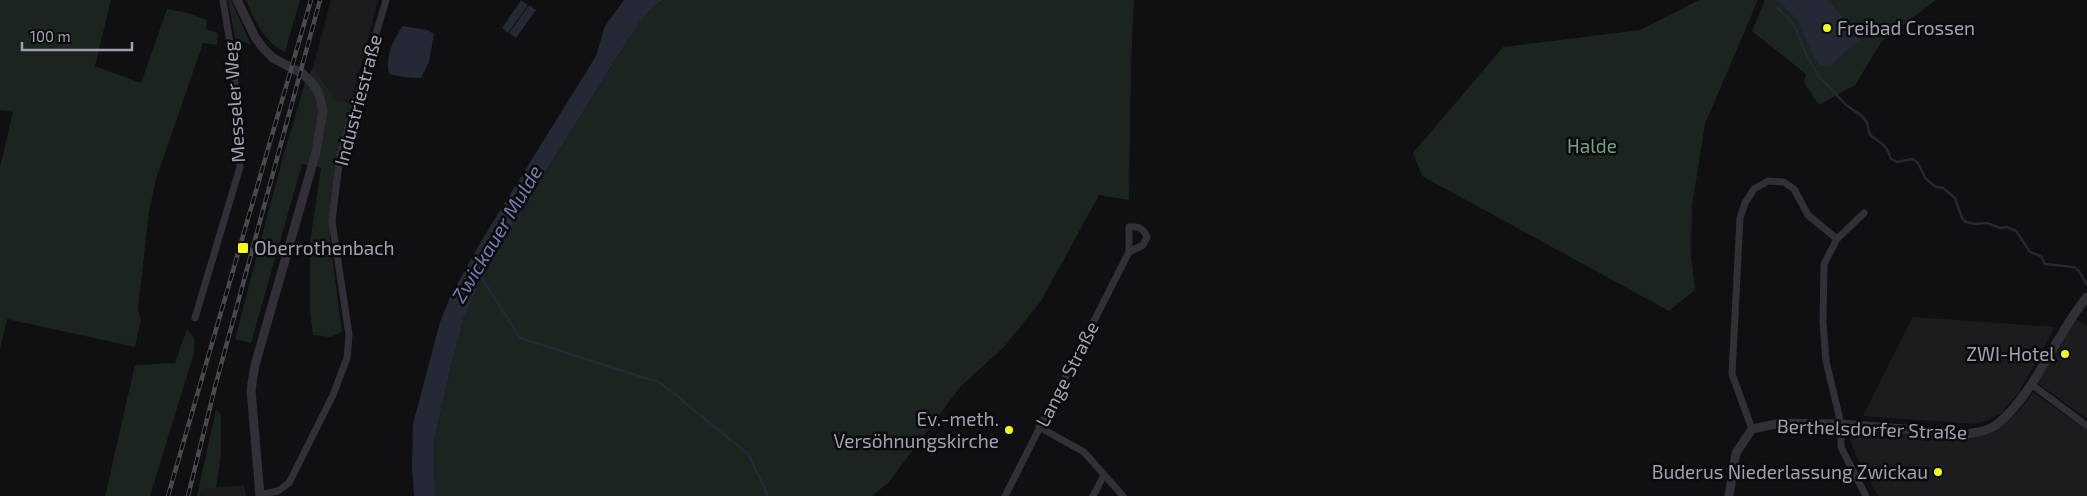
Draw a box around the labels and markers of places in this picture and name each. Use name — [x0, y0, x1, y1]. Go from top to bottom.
place label: Freibad Crossen — [1837, 16, 1975, 39]
marker: Freibad Crossen — [1821, 22, 1833, 34]
place label: Oberrothenbach — [254, 236, 395, 259]
marker: Oberrothenbach — [236, 241, 250, 255]
place label: ZWI-Hotel — [1966, 342, 2055, 365]
marker: ZWI-Hotel — [2059, 348, 2071, 360]
place label: Ev.-meth. Versöhnungskirche — [833, 407, 999, 452]
marker: Ev.-meth. Versöhnungskirche — [1003, 424, 1015, 436]
place label: Buderus Niederlassung Zwickau — [1652, 460, 1928, 483]
marker: Buderus Niederlassung Zwickau — [1932, 466, 1944, 478]

